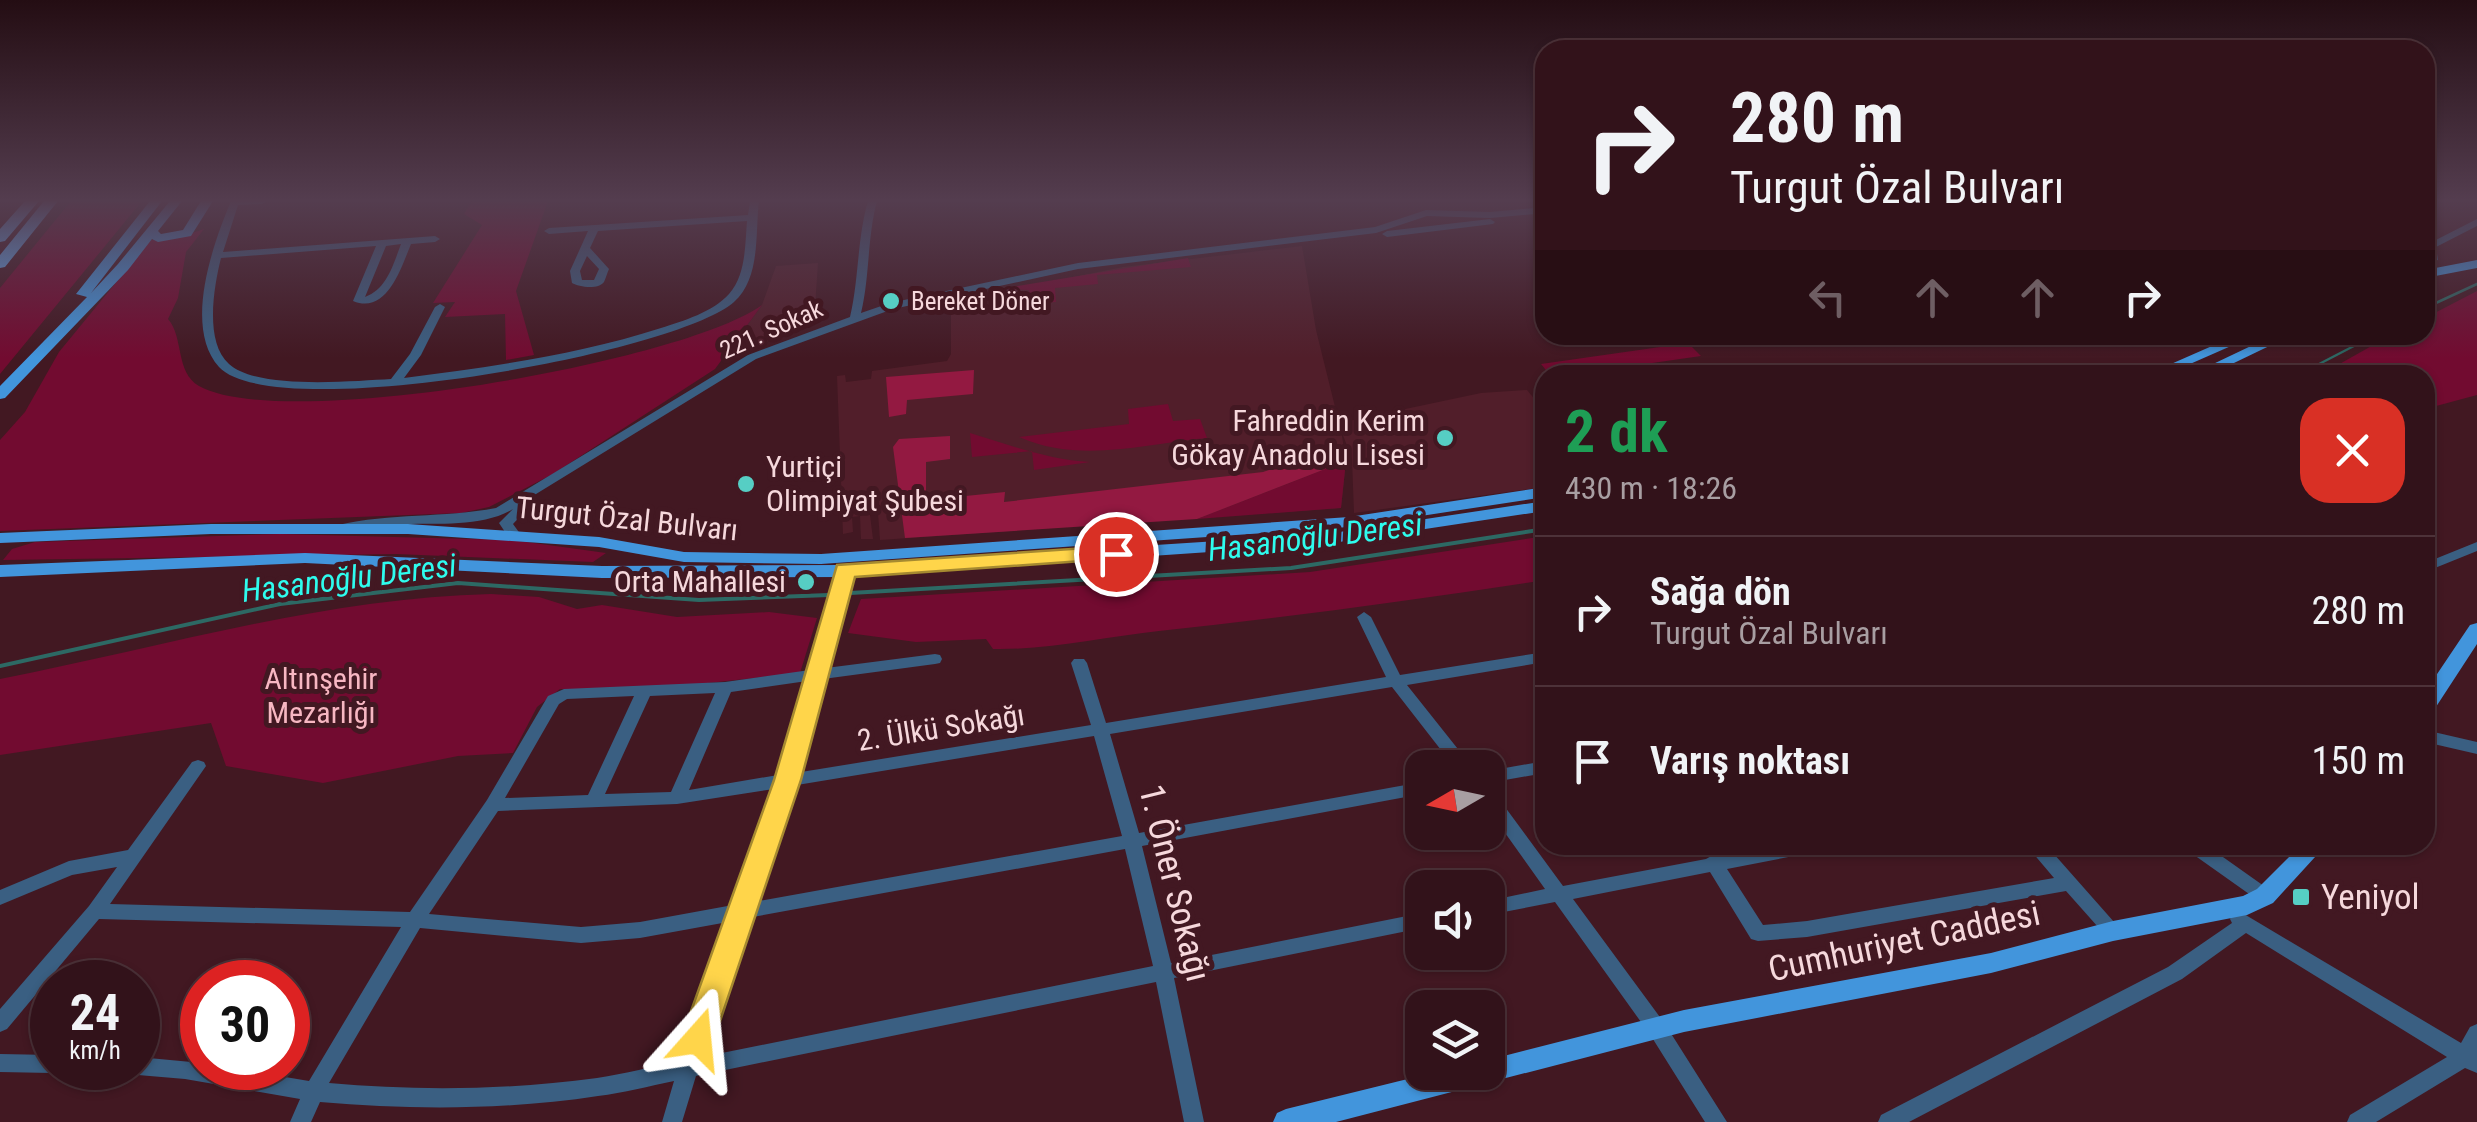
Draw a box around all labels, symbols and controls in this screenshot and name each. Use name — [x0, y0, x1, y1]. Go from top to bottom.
text: 280 m — [1730, 77, 1904, 159]
icon: right — [1565, 80, 1695, 210]
text: Turgut Özal Bulvarı — [1730, 161, 2064, 214]
icon: left — [1800, 270, 1855, 325]
icon: ahead — [1905, 270, 1960, 325]
icon: ahead — [2010, 270, 2065, 325]
icon: right — [2115, 270, 2170, 325]
place label: Bereket Döner — [911, 287, 1050, 316]
marker: Bereket Döner — [880, 290, 902, 312]
street label: 221. Sokak — [715, 294, 828, 365]
text: 2 dk — [1565, 396, 1668, 467]
button: close — [2300, 398, 2405, 503]
place label: Fahreddin Kerim Gökay Anadolu Lisesi — [1171, 403, 1425, 472]
marker: Fahreddin Kerim Gökay Anadolu Lisesi — [1434, 427, 1456, 449]
place label: Yurtiçi Olimpiyat Şubesi — [766, 449, 964, 518]
text: 430 m · 18:26 — [1565, 469, 1737, 507]
marker: Yurtiçi Olimpiyat Şubesi — [735, 473, 757, 495]
street label: Turgut Özal Bulvarı — [514, 489, 740, 548]
water label: Hasanoğlu Deresi — [1206, 505, 1425, 569]
pin — [1074, 512, 1159, 597]
icon: arrive — [1089, 527, 1144, 582]
water label: Hasanoğlu Deresi — [240, 546, 459, 610]
place label: Orta Mahallesi — [614, 564, 786, 599]
text: Sağa dön — [1650, 570, 1791, 614]
marker: Orta Mahallesi — [795, 571, 817, 593]
icon: right — [1565, 584, 1620, 639]
text: 280 m — [2311, 589, 2405, 633]
text: Turgut Özal Bulvarı — [1650, 614, 1888, 652]
park label: Altınşehir Mezarlığı — [265, 661, 377, 730]
street label: 2. Ülkü Sokağı — [855, 697, 1027, 758]
icon: arrive — [1565, 734, 1620, 789]
text: Varış noktası — [1650, 739, 1850, 783]
text: 150 m — [2311, 739, 2405, 783]
north arrow — [1405, 750, 1505, 850]
map controls — [1405, 750, 1505, 1090]
street label: 1. Öner Sokağı — [1130, 780, 1219, 986]
button: sound — [1405, 870, 1505, 970]
place label: Yeniyol — [2321, 877, 2420, 918]
marker: Yeniyol — [2290, 886, 2312, 908]
street label: Cumhuriyet Caddesi — [1765, 893, 2044, 990]
speed limit sign: 30 — [180, 960, 310, 1090]
text: 24 — [70, 984, 120, 1042]
position arrow — [646, 987, 750, 1091]
button: layers — [1405, 990, 1505, 1090]
text: km/h — [69, 1036, 121, 1065]

